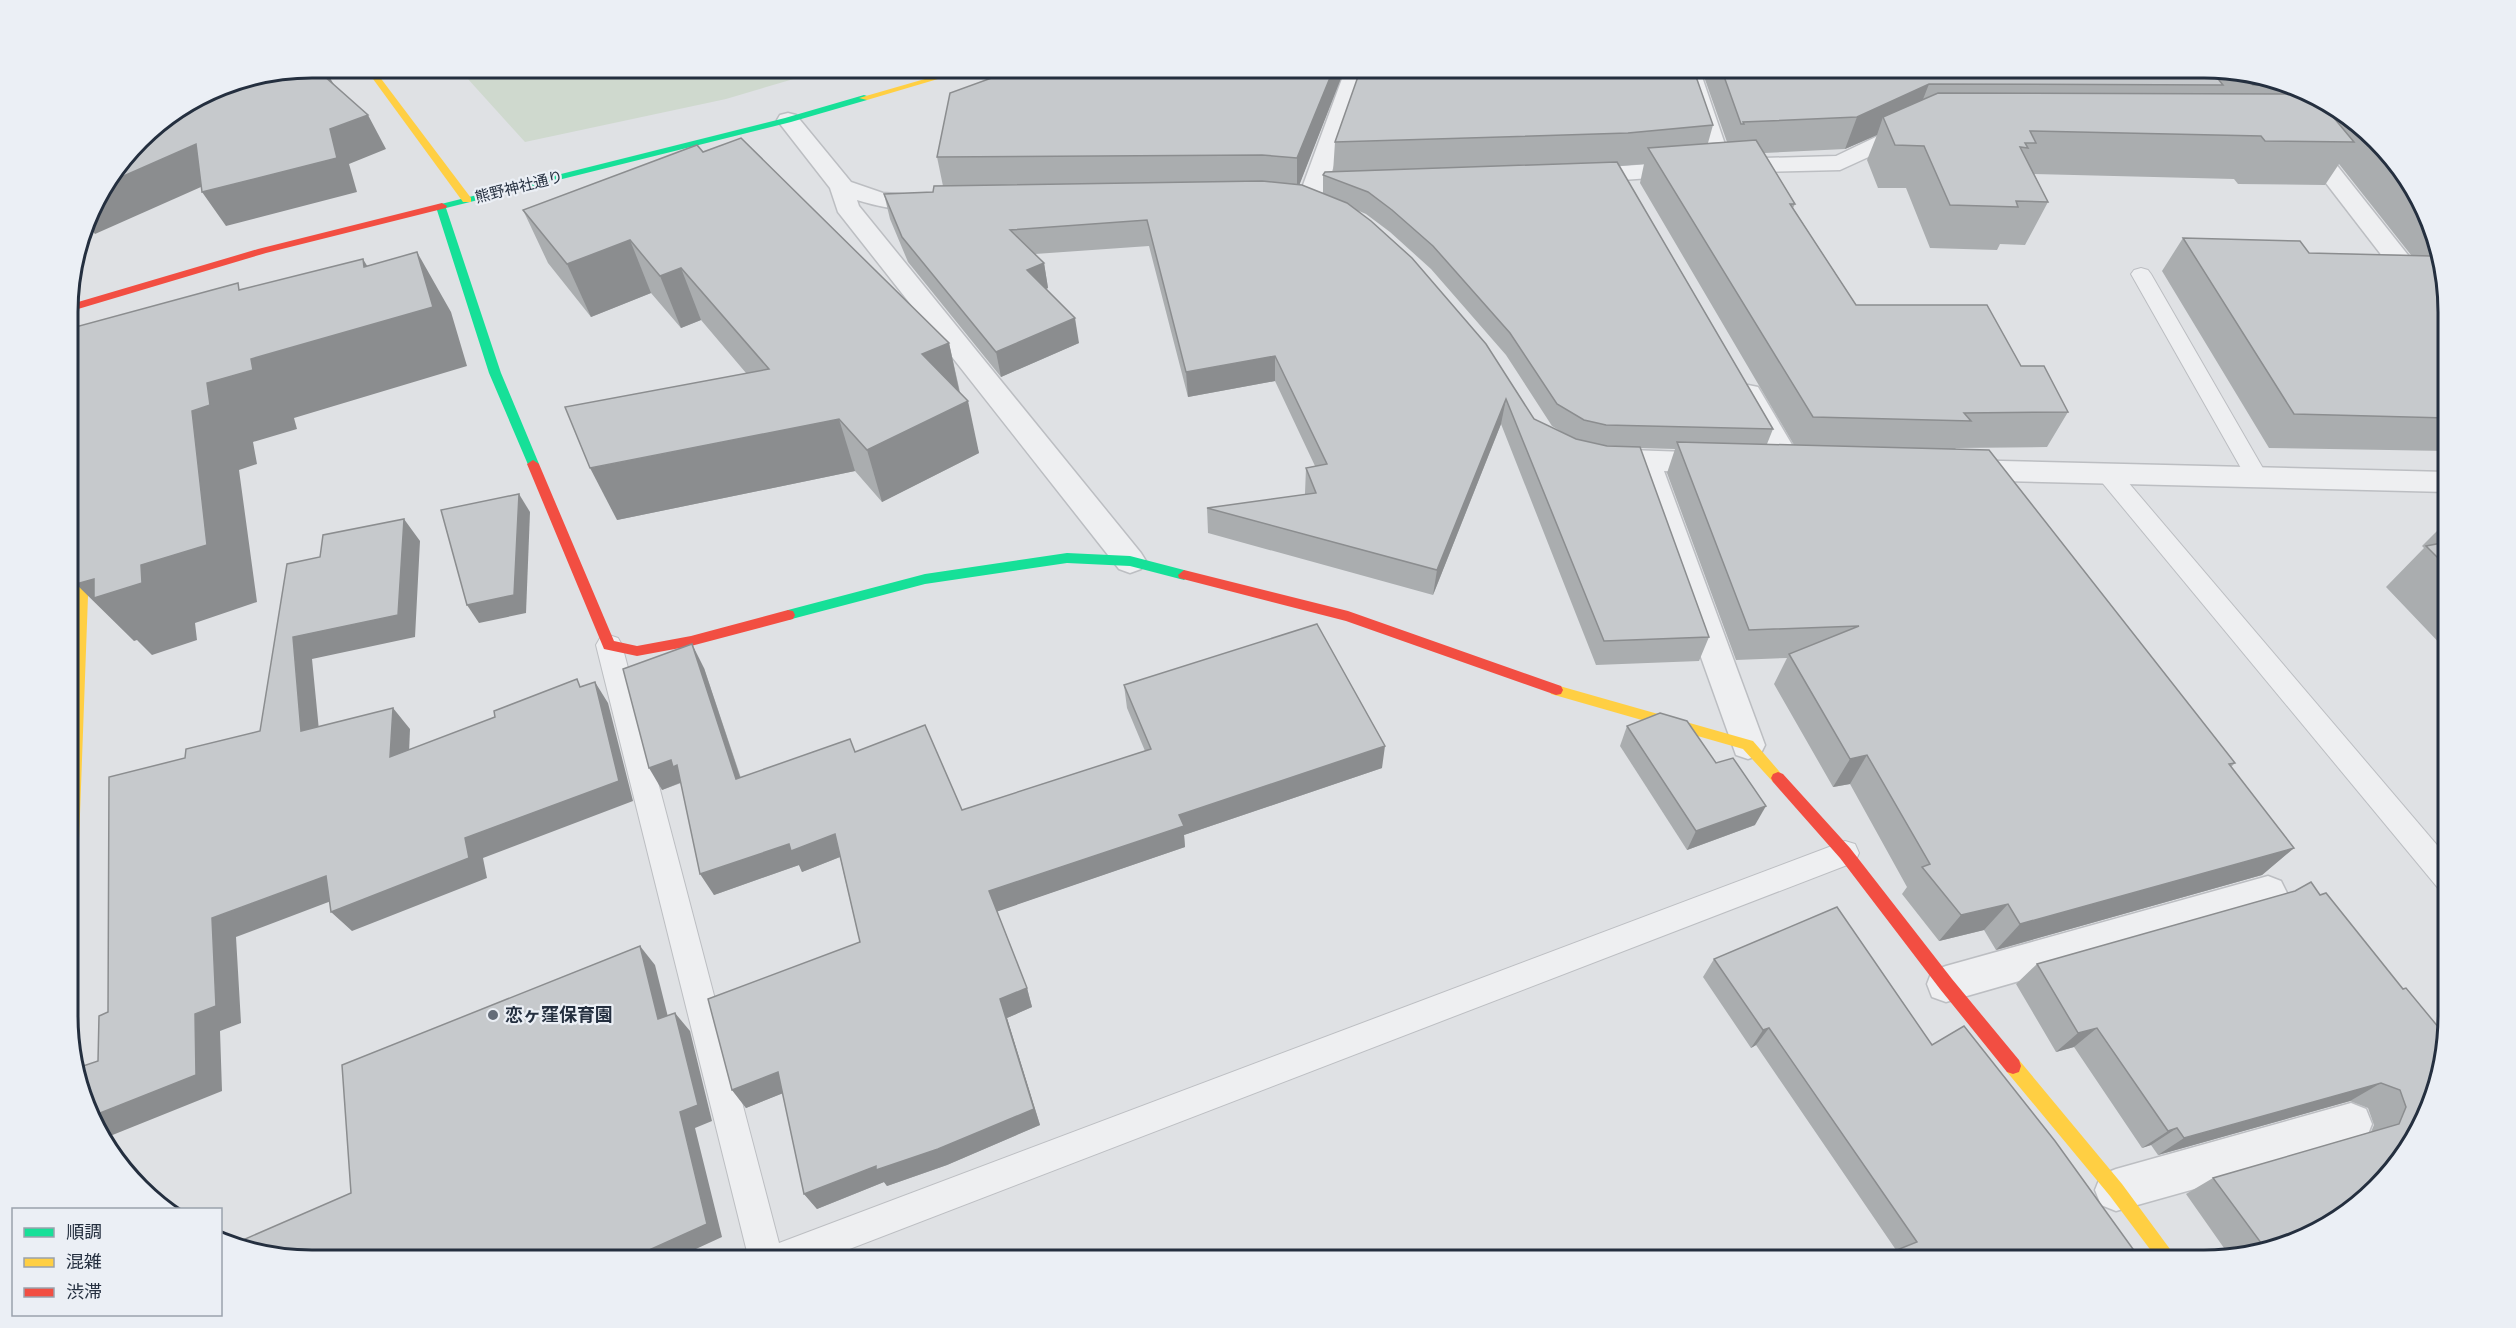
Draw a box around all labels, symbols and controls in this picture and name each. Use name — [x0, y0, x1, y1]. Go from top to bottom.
street label: 熊野神社通り — [473, 167, 565, 207]
place label: 恋ヶ窪保育園 — [505, 1004, 613, 1025]
marker: 恋ヶ窪保育園 — [486, 1008, 500, 1022]
legend — [12, 1208, 222, 1316]
text: 順調 — [66, 1221, 102, 1242]
text: 混雑 — [66, 1251, 102, 1272]
text: 渋滞 — [66, 1281, 102, 1302]

